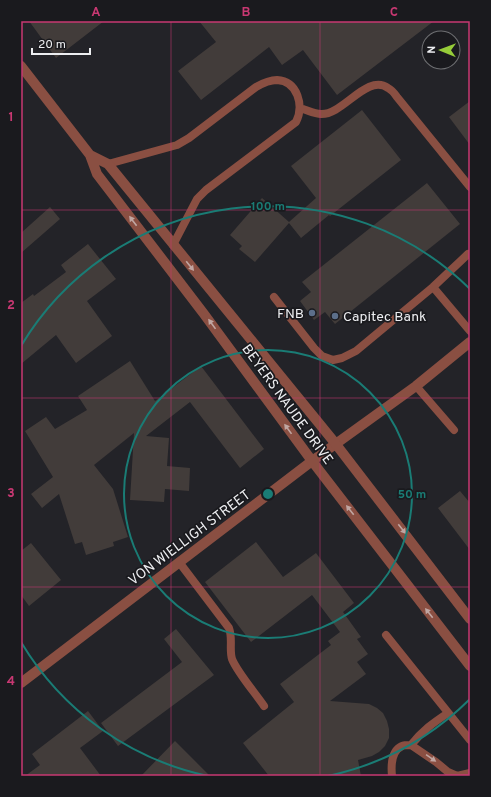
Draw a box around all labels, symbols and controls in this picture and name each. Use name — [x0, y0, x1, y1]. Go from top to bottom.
text: A — [91, 5, 101, 21]
text: B — [242, 5, 251, 21]
text: C — [390, 5, 398, 21]
scale bar — [32, 30, 90, 56]
north arrow — [421, 30, 461, 70]
text: 20 m — [38, 37, 66, 53]
text: N — [425, 46, 439, 54]
text: 1 — [8, 110, 14, 126]
text: 100 m — [251, 199, 285, 215]
one-way arrow — [129, 215, 137, 226]
one-way arrow — [185, 261, 194, 271]
text: 2 — [7, 298, 15, 314]
place label: FNB — [277, 306, 304, 323]
marker: FNB — [307, 308, 317, 318]
place label: Capitec Bank — [343, 309, 426, 326]
marker: Capitec Bank — [330, 311, 340, 321]
one-way arrow — [208, 319, 216, 330]
street label: BEYERS NAUDE DRIVE — [237, 341, 336, 468]
one-way arrow — [285, 424, 293, 434]
text: 3 — [7, 486, 15, 502]
street label: VON WIELLIGH STREET — [125, 487, 254, 590]
centre of rings — [261, 487, 275, 501]
text: 50 m — [398, 487, 426, 503]
one-way arrow — [345, 505, 354, 516]
one-way arrow — [398, 524, 406, 535]
one-way arrow — [425, 608, 433, 619]
text: 4 — [7, 674, 15, 690]
one-way arrow — [426, 754, 436, 762]

